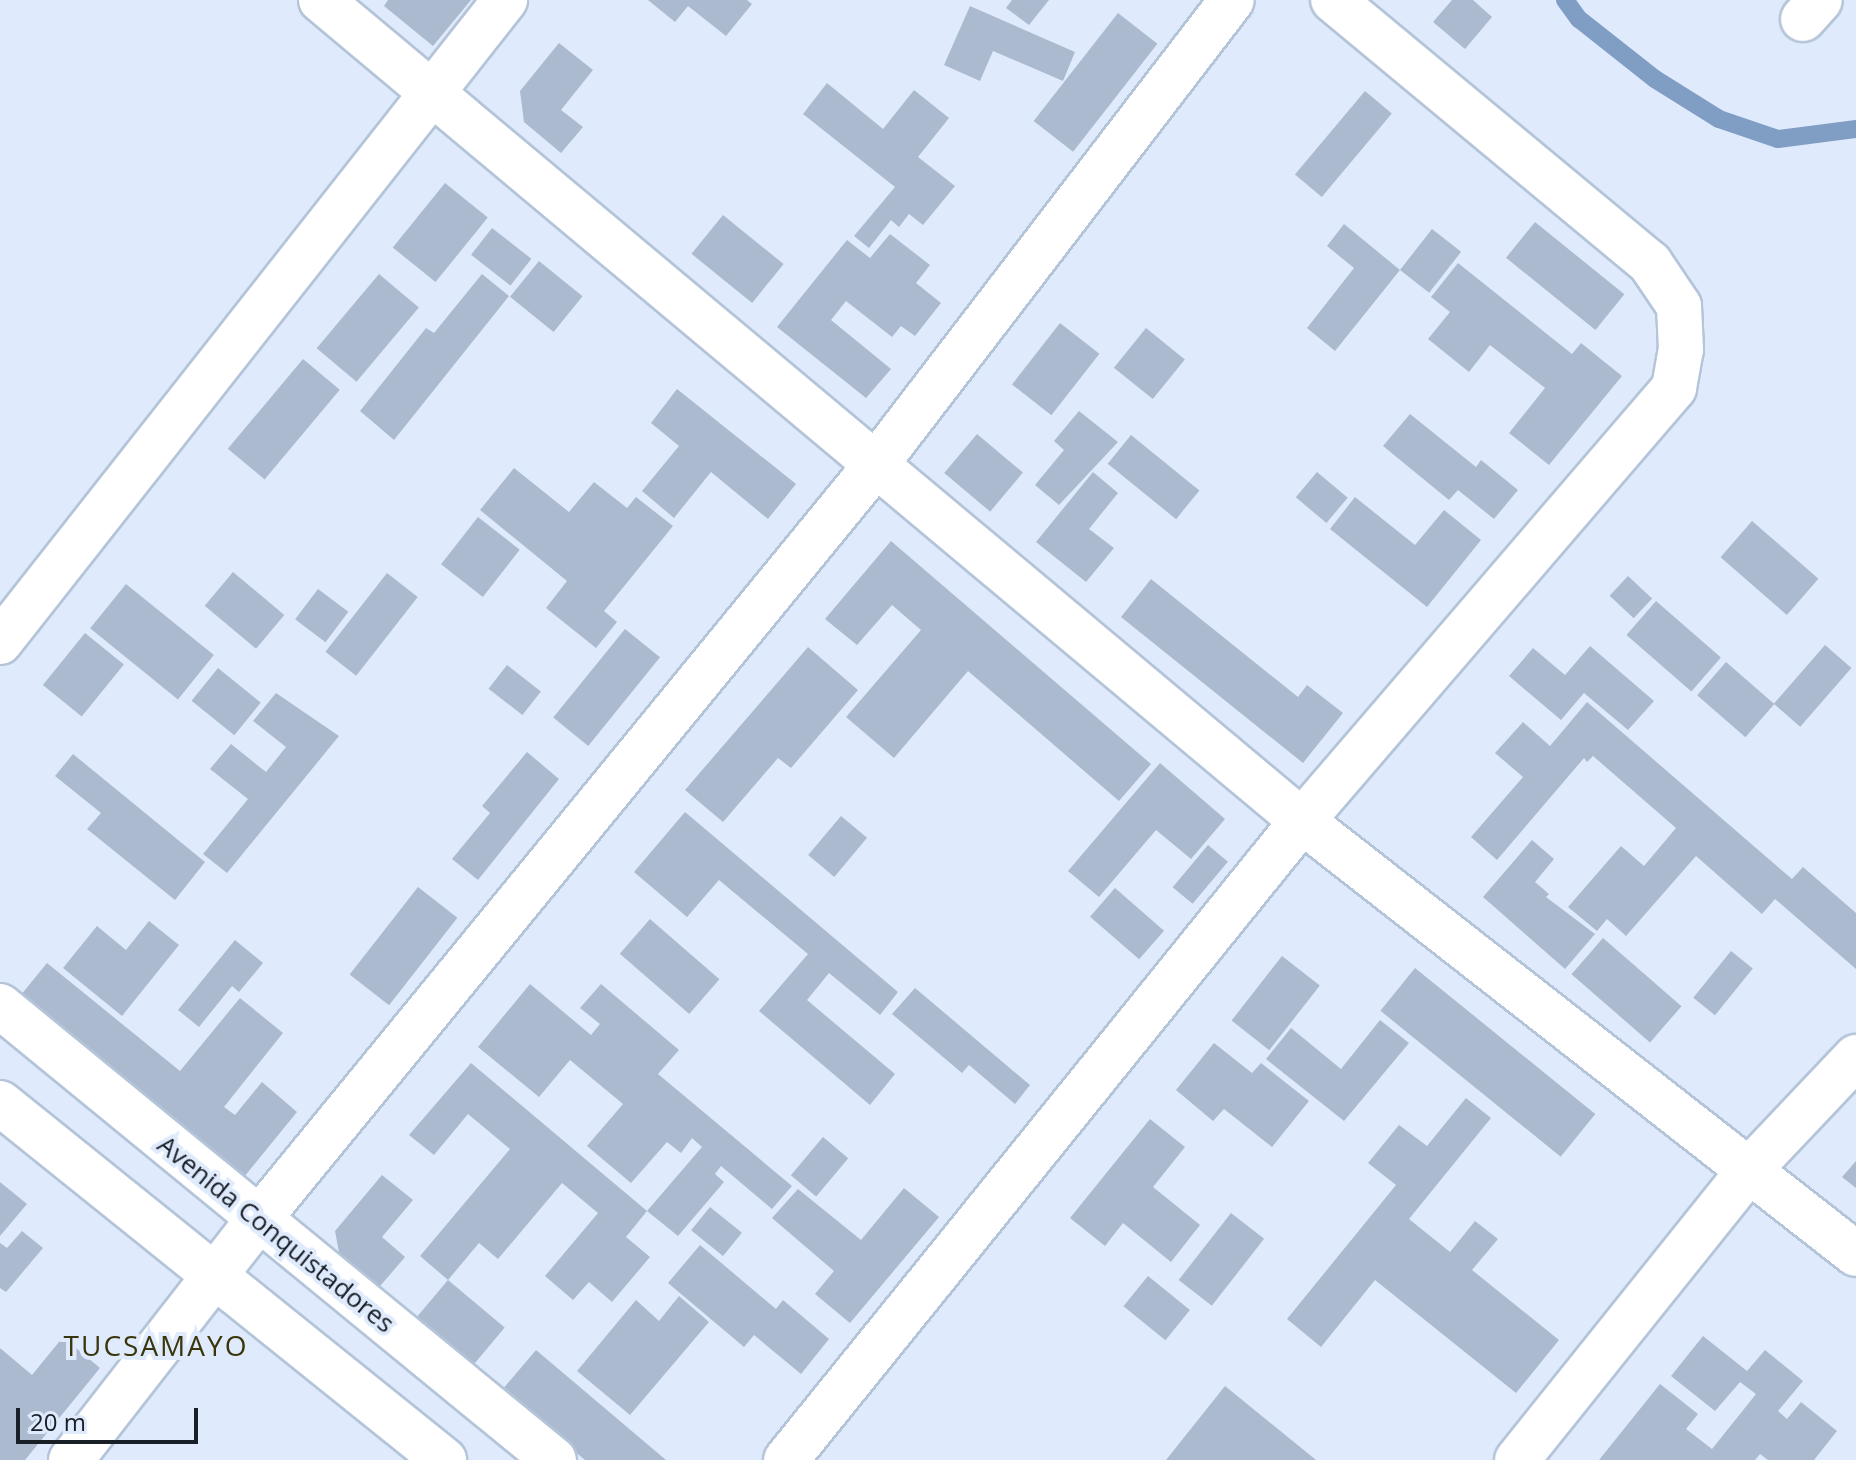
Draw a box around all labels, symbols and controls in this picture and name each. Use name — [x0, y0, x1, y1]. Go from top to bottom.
street label: Avenida Conquistadores — [151, 1129, 401, 1339]
district label: TUCSAMAYO — [64, 1328, 248, 1362]
scale bar — [20, 1392, 202, 1442]
text: 20 m — [30, 1405, 86, 1438]

